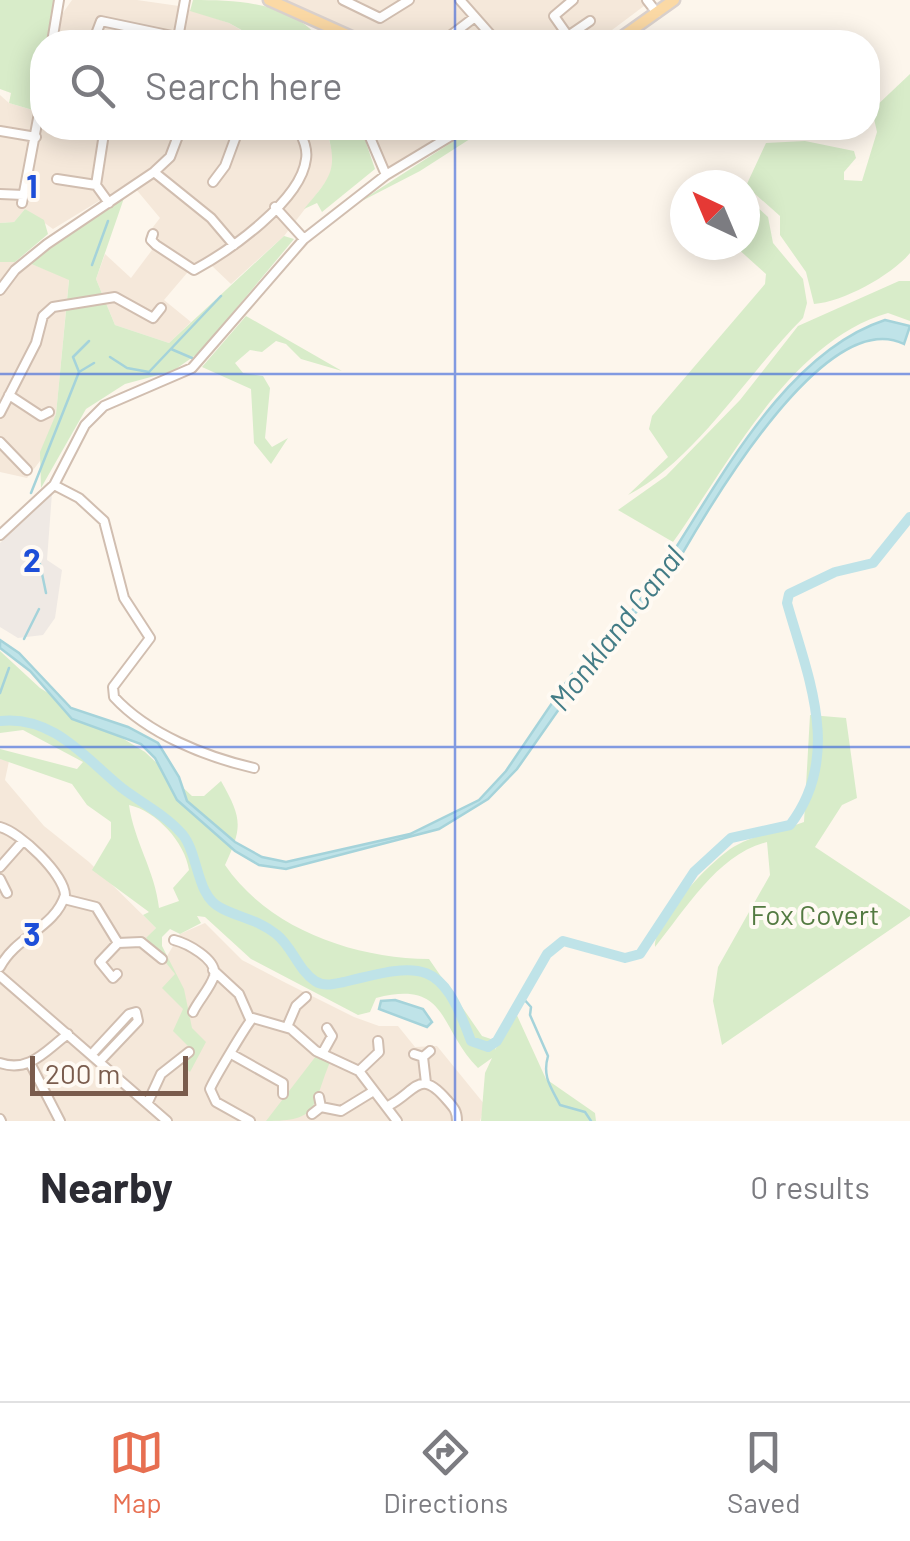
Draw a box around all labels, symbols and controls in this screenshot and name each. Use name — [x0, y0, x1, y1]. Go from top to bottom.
search box — [30, 30, 880, 140]
icon: search — [65, 58, 120, 113]
text: Search here — [145, 62, 343, 108]
text: 1 — [26, 166, 38, 204]
north arrow — [670, 170, 760, 260]
water label: Monkland Canal — [540, 538, 691, 717]
text: 2 — [23, 540, 41, 578]
park label: Fox Covert — [751, 897, 879, 931]
text: 3 — [23, 914, 41, 952]
scale bar — [30, 1051, 188, 1096]
text: 200 m — [45, 1056, 120, 1090]
text: Nearby — [40, 1161, 173, 1211]
text: 0 results — [750, 1167, 870, 1205]
tab: Map — [109, 1425, 164, 1519]
tab: Directions — [383, 1425, 508, 1519]
tab: Saved — [727, 1425, 801, 1519]

